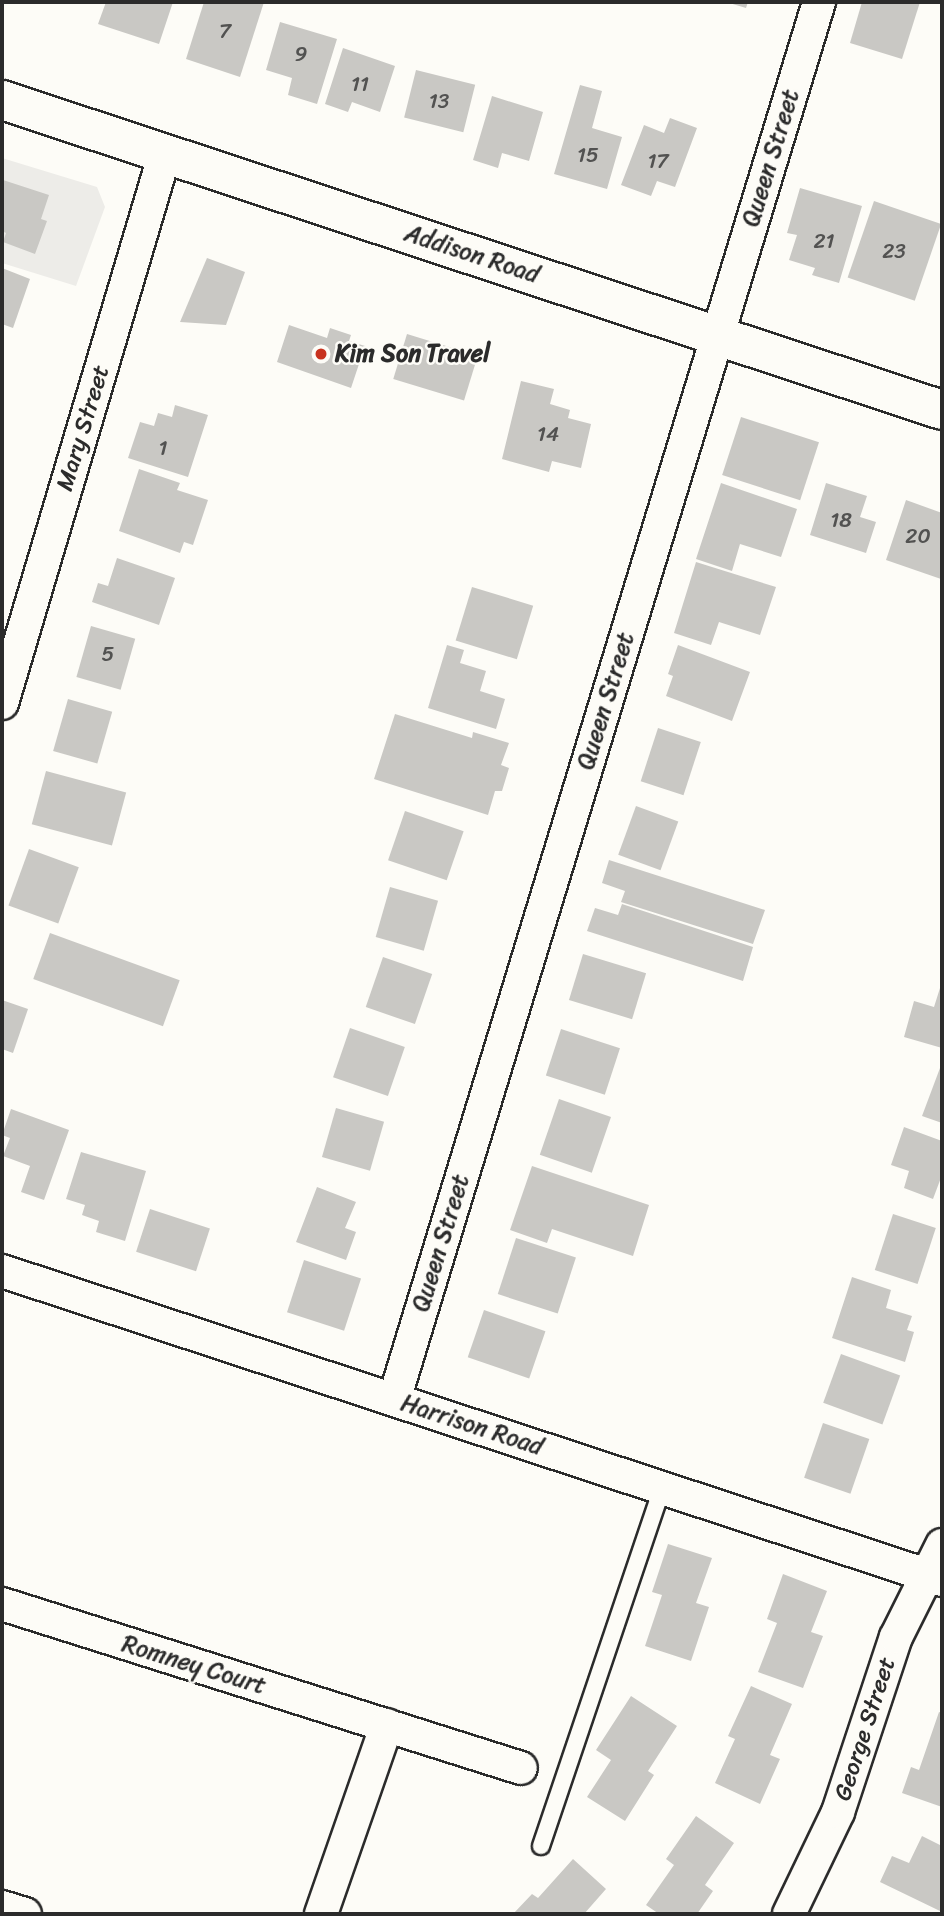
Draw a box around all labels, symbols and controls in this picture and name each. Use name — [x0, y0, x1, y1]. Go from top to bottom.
house number: 7 — [219, 18, 231, 44]
house number: 9 — [295, 41, 307, 67]
house number: 11 — [351, 71, 369, 97]
street label: Queen Street — [737, 86, 805, 230]
house number: 13 — [429, 88, 449, 114]
house number: 15 — [577, 142, 599, 168]
house number: 17 — [648, 148, 668, 174]
street label: Addison Road — [401, 219, 543, 289]
house number: 21 — [813, 228, 835, 254]
house number: 23 — [882, 238, 906, 264]
place label: Kim Son Travel — [335, 340, 491, 368]
marker: Kim Son Travel — [313, 346, 329, 362]
street label: Mary Street — [50, 362, 116, 494]
house number: 14 — [537, 421, 559, 447]
house number: 1 — [158, 435, 168, 461]
house number: 18 — [830, 507, 852, 533]
house number: 20 — [905, 523, 931, 549]
street label: Queen Street — [572, 629, 640, 773]
house number: 5 — [102, 641, 114, 667]
street label: Queen Street — [407, 1171, 475, 1315]
street label: Harrison Road — [397, 1388, 547, 1462]
street label: Romney Court — [118, 1629, 270, 1701]
street label: George Street — [828, 1654, 902, 1804]

